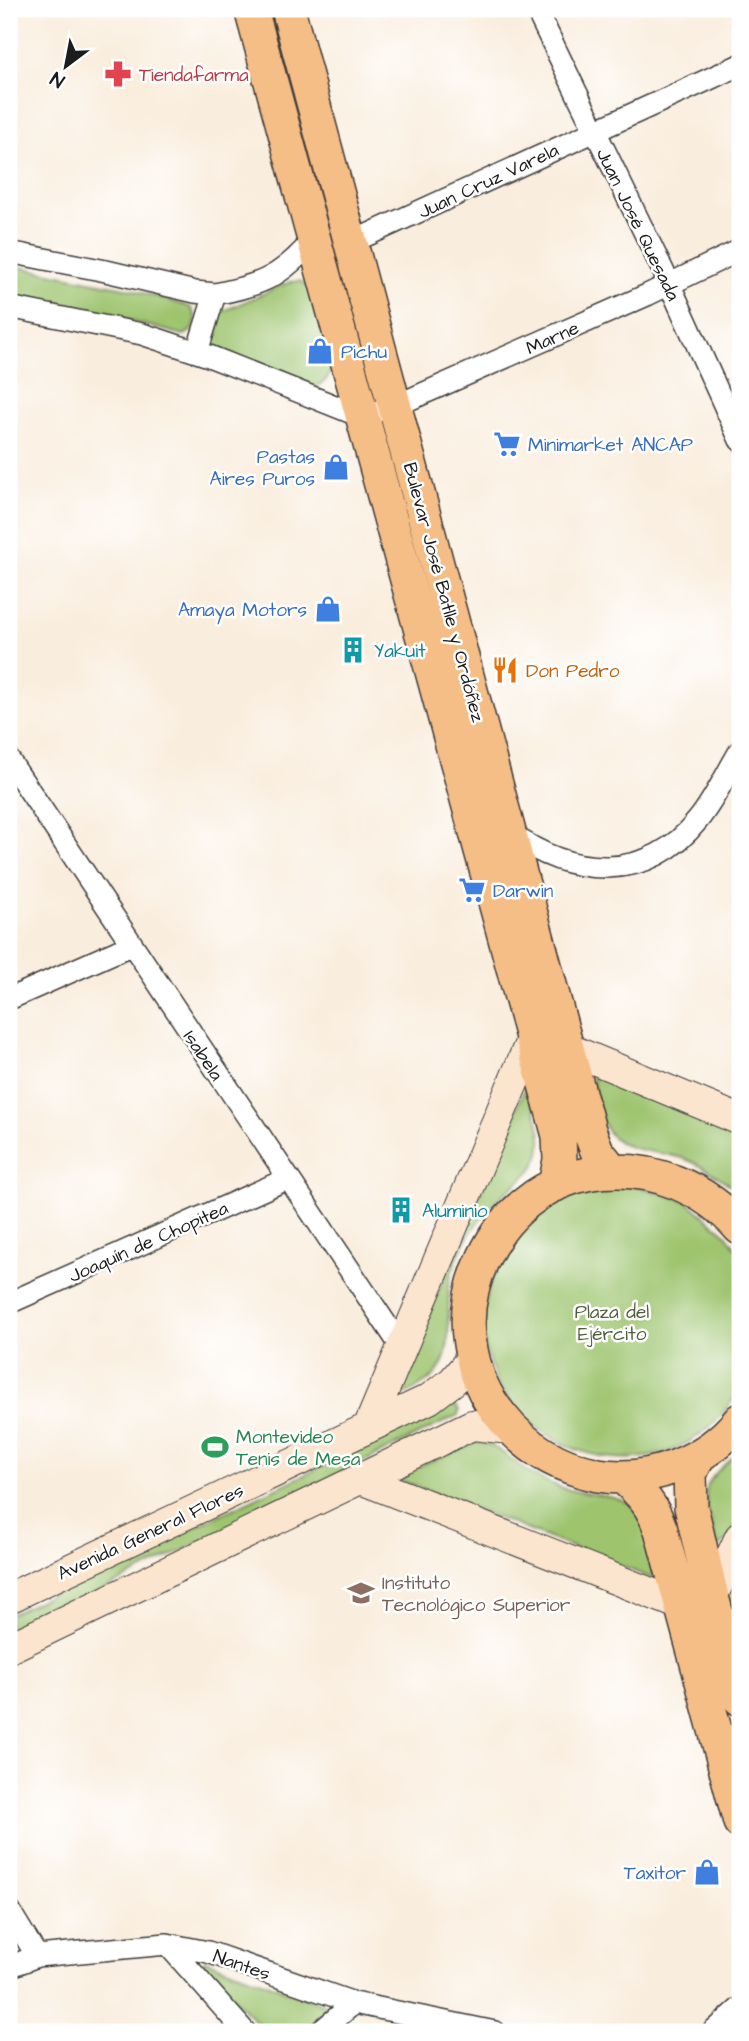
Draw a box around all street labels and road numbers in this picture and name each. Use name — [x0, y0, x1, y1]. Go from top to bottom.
street label: Juan Cruz Varela — [414, 137, 564, 226]
street label: Juan José Quesada — [589, 144, 686, 306]
street label: Marne — [522, 315, 584, 362]
street label: Bulevar José Batlle y Ordóñez — [395, 460, 491, 726]
street label: Isabela — [176, 1025, 230, 1087]
street label: Joaquín de Chopitea — [65, 1195, 233, 1290]
street label: Avenida General Flores — [53, 1477, 248, 1587]
street label: Nantes — [209, 1943, 274, 1988]

